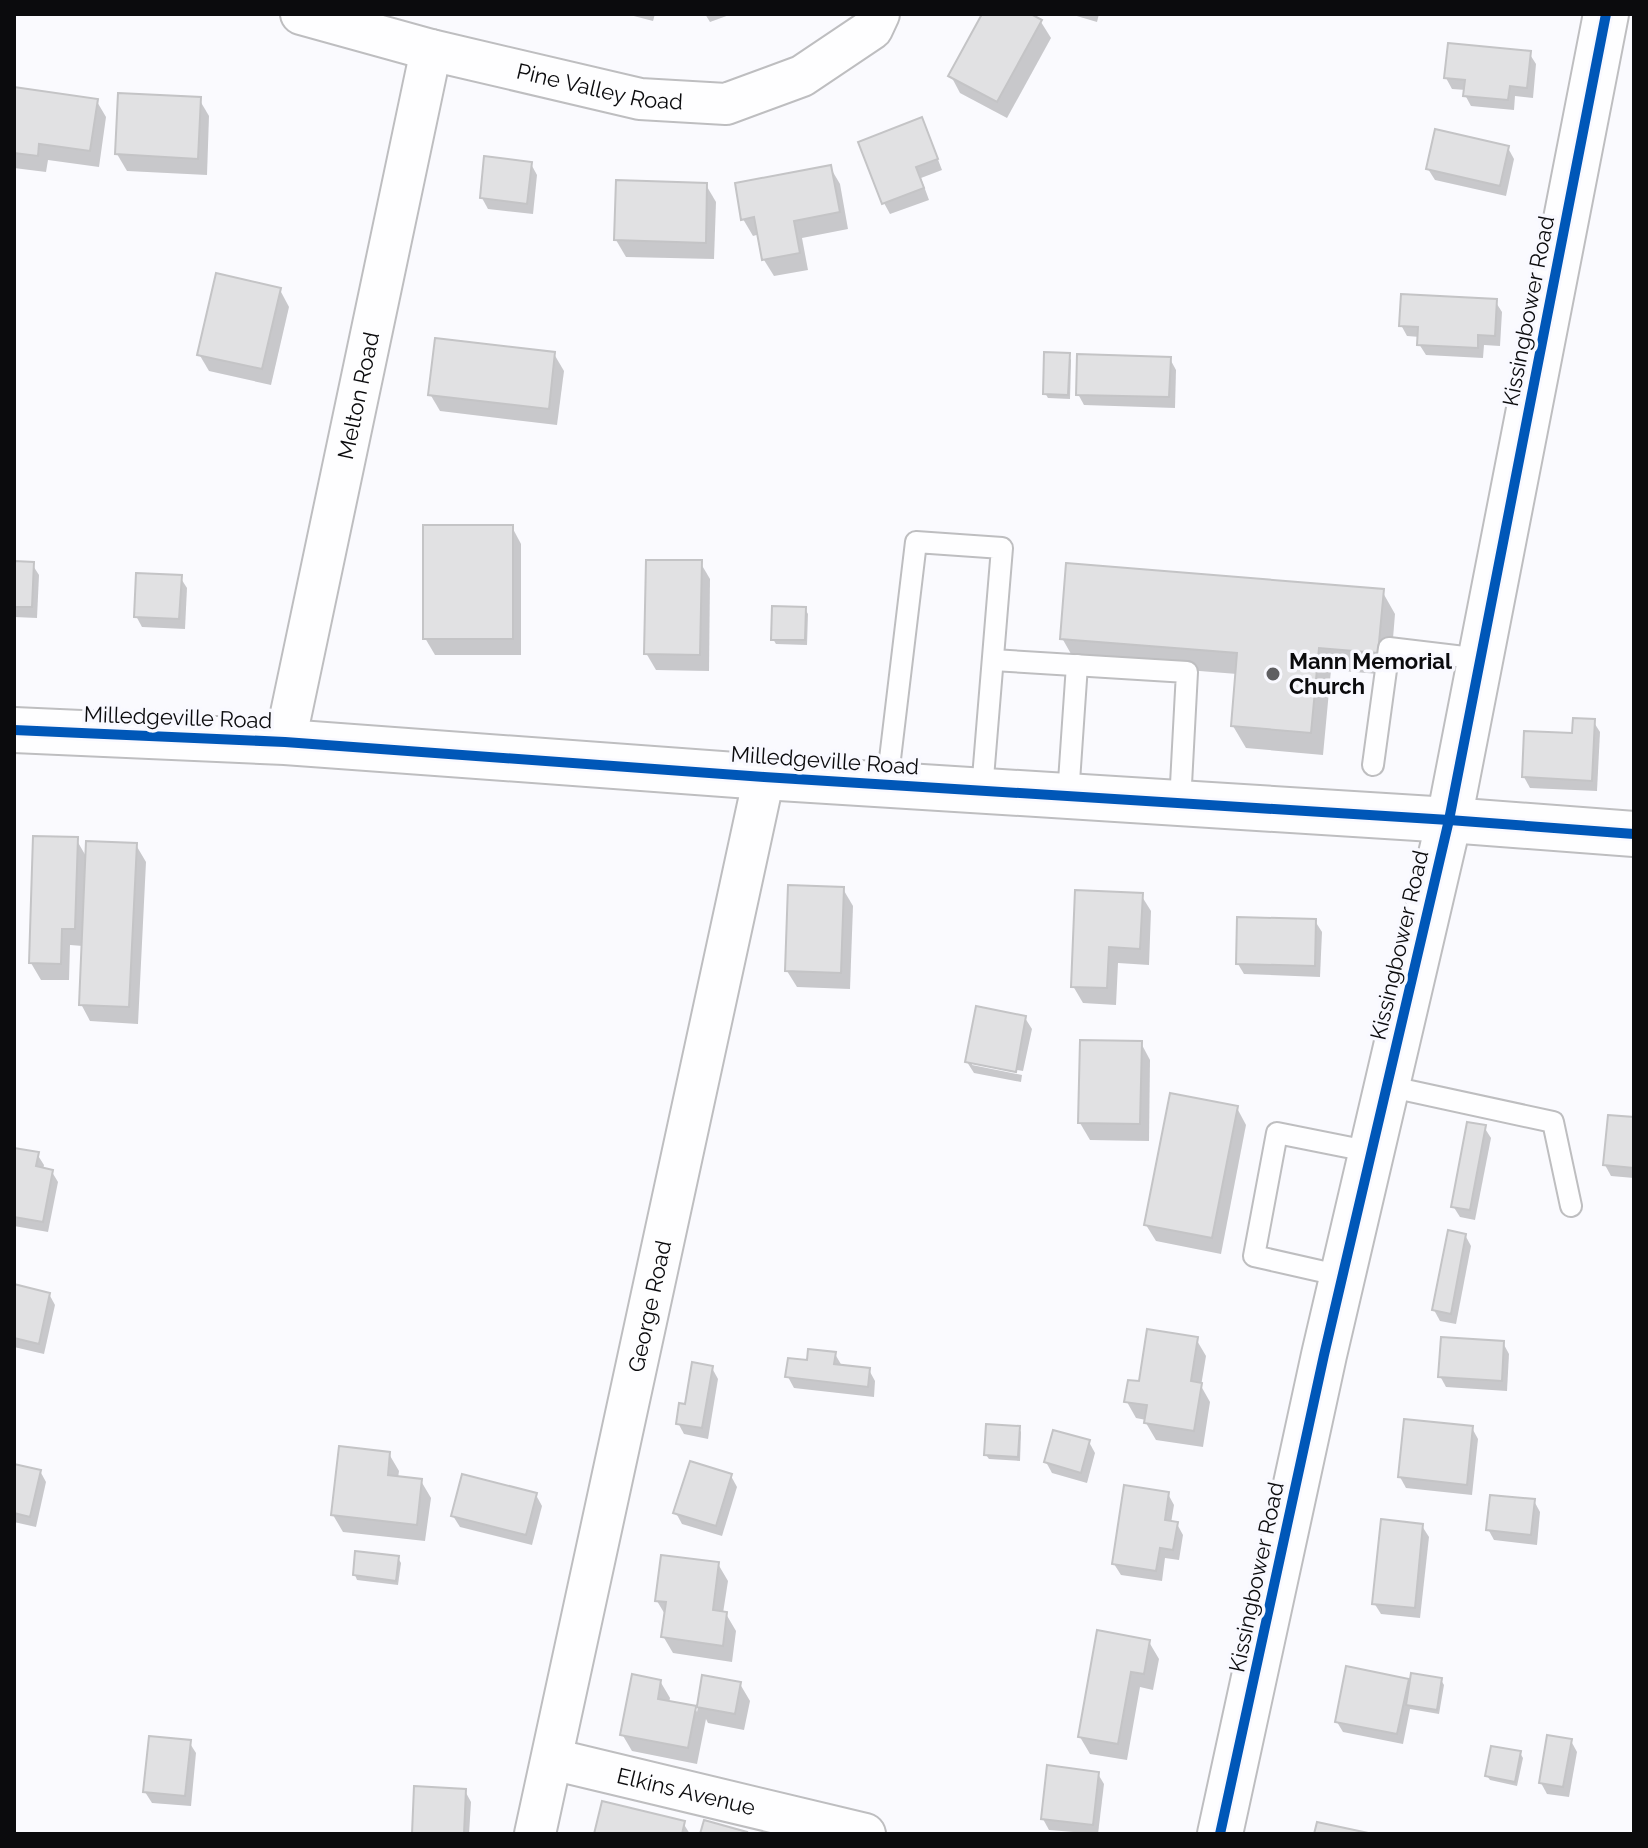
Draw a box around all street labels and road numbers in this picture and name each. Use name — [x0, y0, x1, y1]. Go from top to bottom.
street label: Pine Valley Road — [514, 58, 684, 114]
street label: Kissingbower Road — [1497, 213, 1559, 409]
street label: Melton Road — [332, 330, 384, 462]
street label: Milledgeville Road — [83, 701, 273, 733]
street label: Milledgeville Road — [730, 740, 920, 780]
street label: Kissingbower Road — [1365, 848, 1433, 1042]
street label: George Road — [622, 1238, 676, 1375]
street label: Kissingbower Road — [1223, 1480, 1289, 1674]
street label: Elkins Avenue — [614, 1762, 758, 1820]

